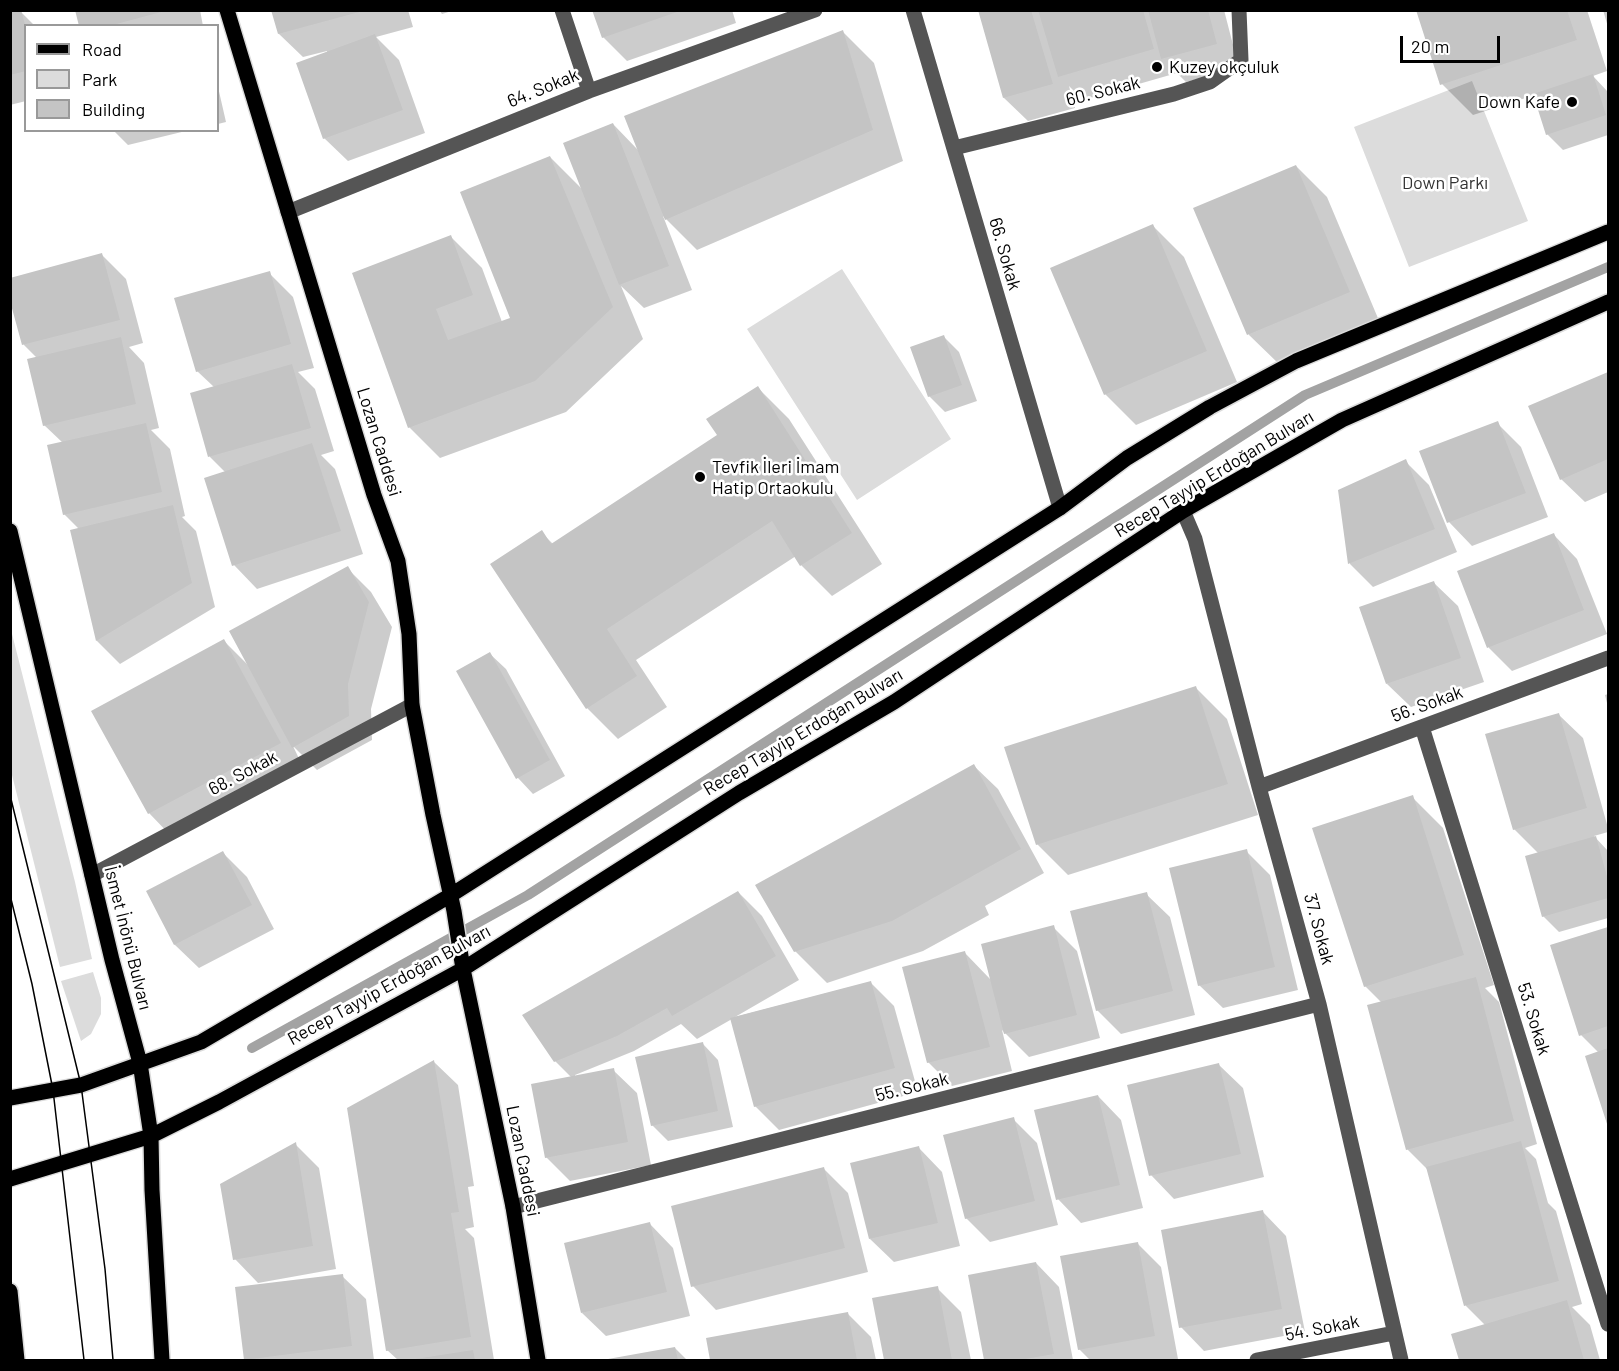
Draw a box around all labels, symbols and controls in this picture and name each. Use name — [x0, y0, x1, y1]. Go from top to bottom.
legend — [24, 24, 219, 132]
scale bar — [1403, 24, 1504, 62]
text: 20 m — [1411, 35, 1449, 57]
text: Road — [82, 38, 122, 60]
place label: Kuzey okçuluk — [1169, 56, 1279, 78]
marker: Kuzey okçuluk — [1150, 60, 1164, 74]
street label: 64. Sokak — [504, 64, 582, 112]
text: Park — [82, 68, 117, 90]
street label: 60. Sokak — [1064, 71, 1142, 111]
place label: Down Kafe — [1478, 91, 1560, 113]
marker: Down Kafe — [1565, 95, 1579, 109]
text: Building — [82, 98, 145, 120]
park label: Down Parkı — [1402, 172, 1488, 194]
street label: 66. Sokak — [984, 215, 1026, 293]
street label: Lozan Caddesi — [352, 385, 406, 499]
street label: Recep Tayyip Erdoğan Bulvarı — [1110, 406, 1318, 542]
place label: Tevfik İleri İmam Hatip Ortaokulu — [712, 456, 839, 498]
marker: Tevfik İleri İmam Hatip Ortaokulu — [693, 470, 707, 484]
street label: Recep Tayyip Erdoğan Bulvarı — [699, 664, 907, 800]
street label: 56. Sokak — [1388, 681, 1466, 727]
street label: 68. Sokak — [205, 746, 281, 800]
street label: İsmet İnönü Bulvarı — [100, 864, 156, 1012]
street label: 37. Sokak — [1299, 891, 1339, 967]
street label: Recep Tayyip Erdoğan Bulvarı — [284, 920, 494, 1050]
street label: 53. Sokak — [1513, 980, 1555, 1058]
street label: 55. Sokak — [873, 1068, 951, 1106]
street label: Lozan Caddesi — [502, 1104, 544, 1218]
street label: 54. Sokak — [1283, 1310, 1361, 1346]

